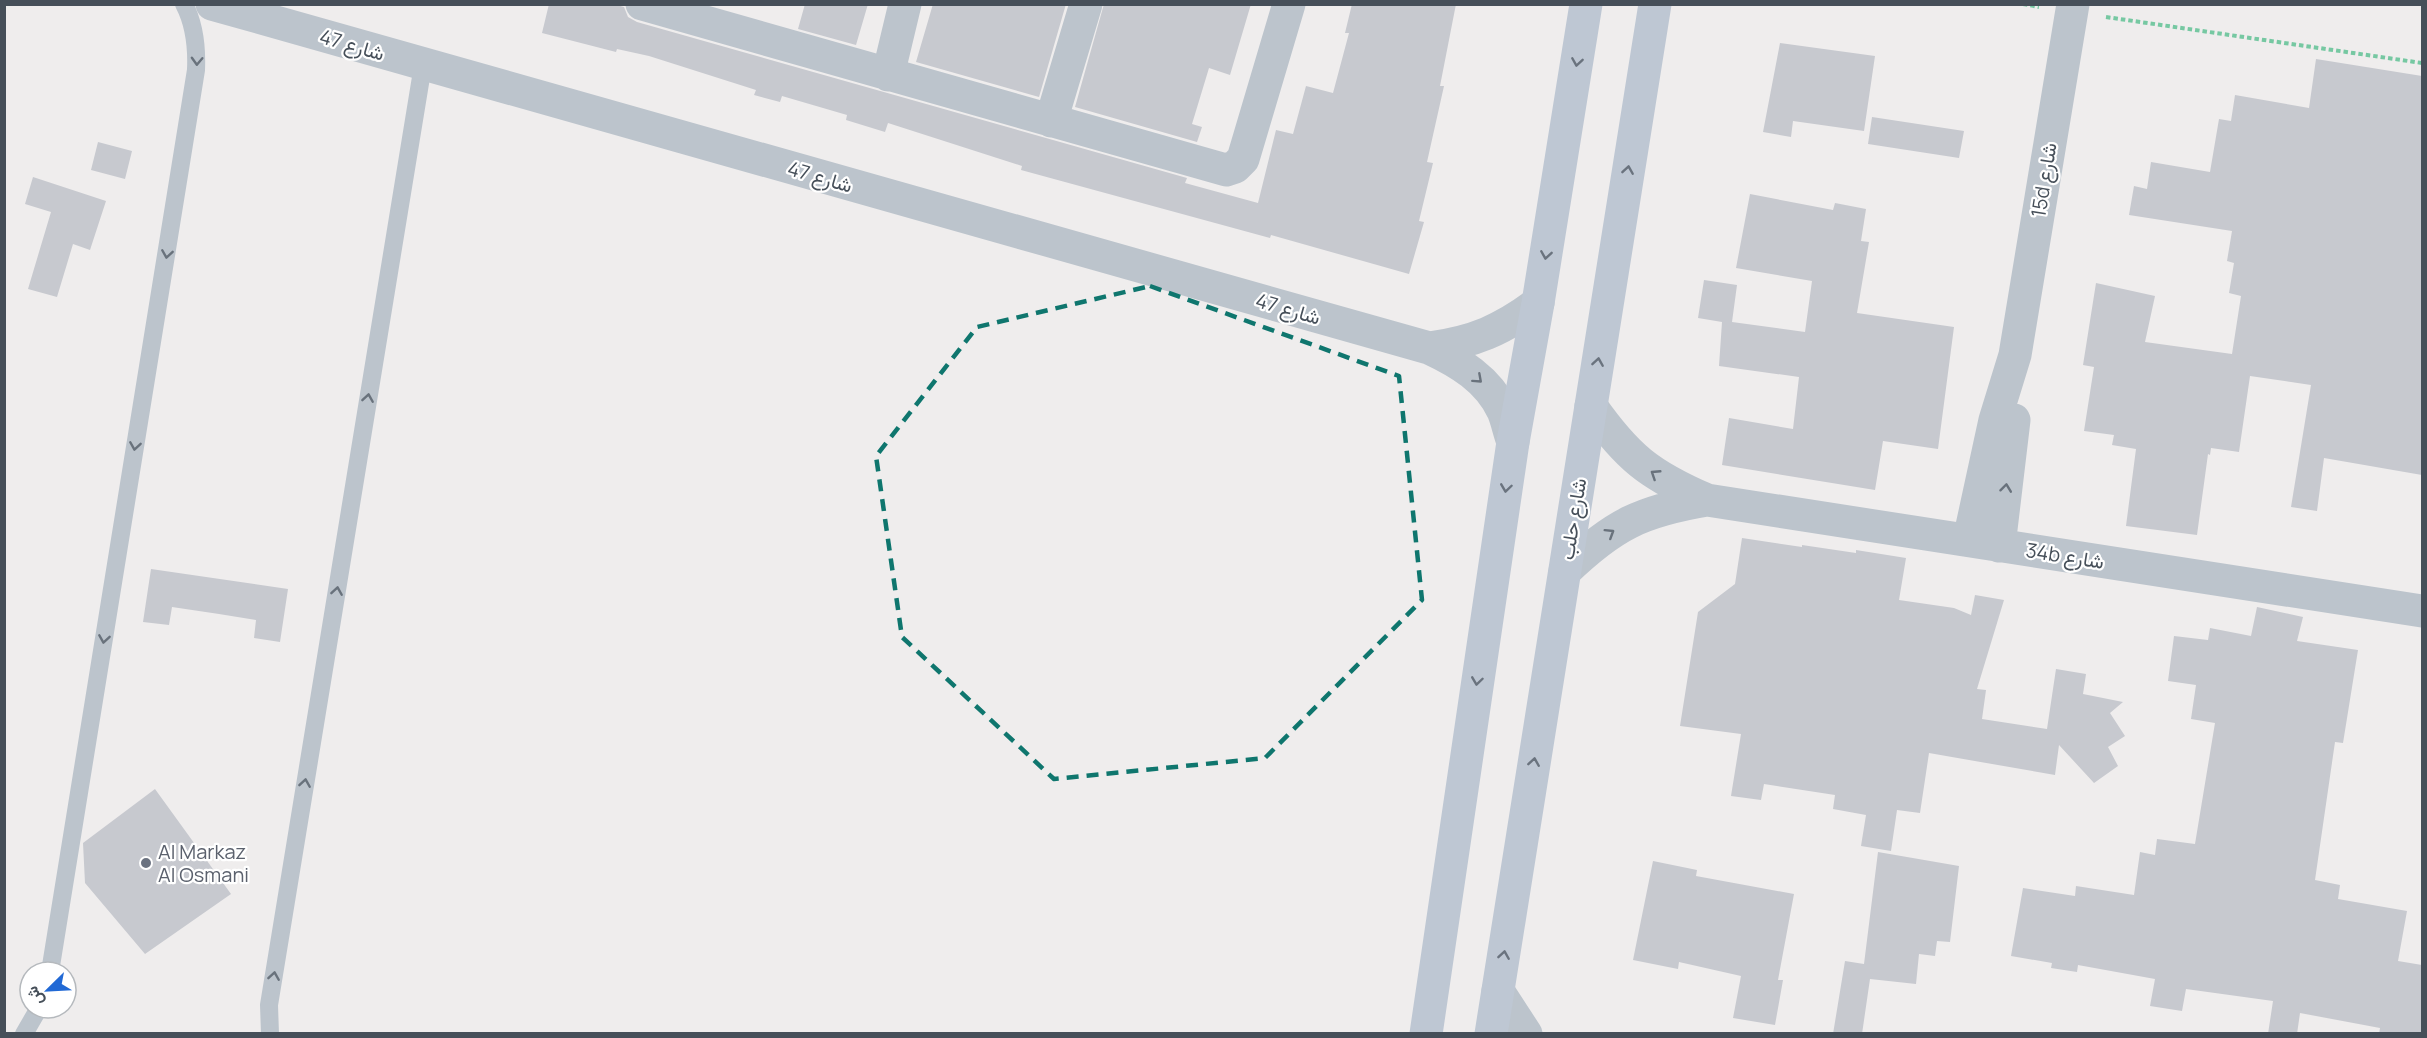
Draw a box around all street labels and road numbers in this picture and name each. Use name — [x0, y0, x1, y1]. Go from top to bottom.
street label: شارع 47 — [316, 22, 388, 68]
street label: 15d شارع — [2024, 141, 2064, 219]
street label: شارع 47 — [784, 154, 856, 200]
street label: شارع 47 — [1252, 286, 1324, 332]
street label: شارع حلب — [1553, 476, 1593, 562]
street label: 34b شارع — [2024, 536, 2106, 576]

